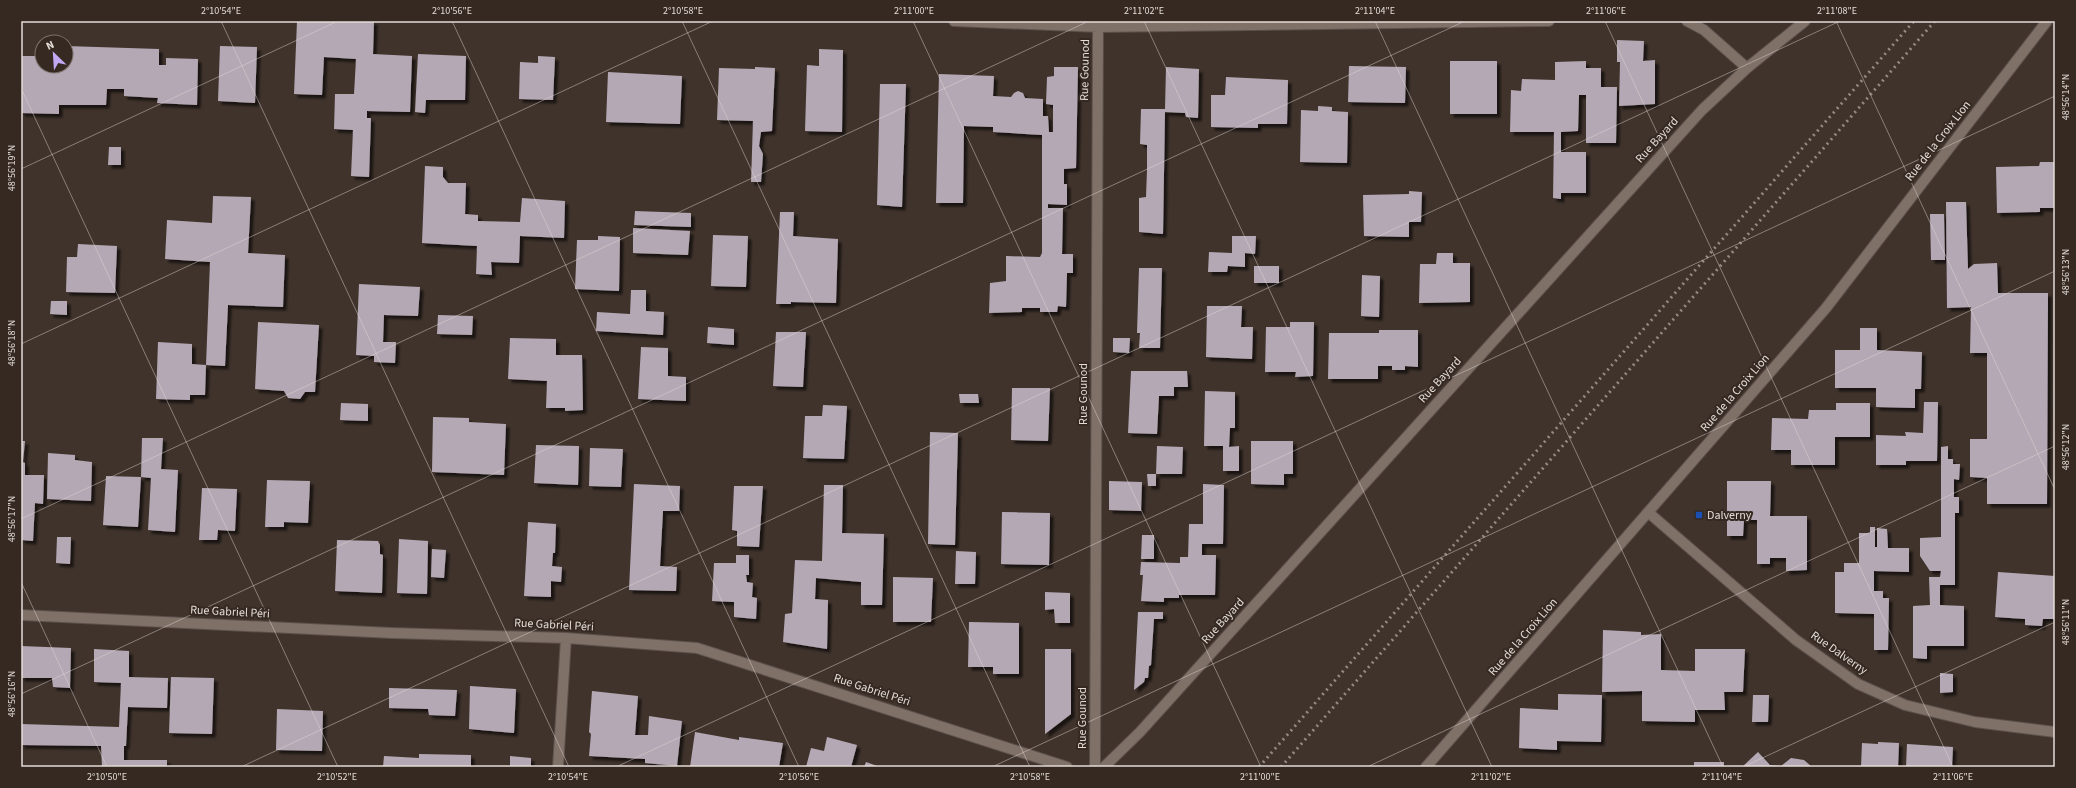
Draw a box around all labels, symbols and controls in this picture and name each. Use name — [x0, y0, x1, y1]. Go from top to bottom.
text: 2°10'54"E — [201, 4, 241, 18]
text: 2°10'56"E — [432, 4, 472, 18]
text: 2°10'58"E — [663, 4, 703, 18]
text: 2°11'00"E — [894, 4, 934, 18]
text: 2°11'02"E — [1124, 4, 1164, 18]
text: 2°11'04"E — [1355, 4, 1395, 18]
text: 2°11'06"E — [1586, 4, 1626, 18]
text: 2°11'08"E — [1817, 4, 1857, 18]
north arrow — [34, 34, 74, 74]
text: N — [43, 37, 56, 54]
street label: Rue Gounod — [1076, 39, 1094, 101]
text: 48°56'14"N — [2059, 74, 2073, 120]
street label: Rue de la Croix Lion — [1901, 97, 1975, 185]
street label: Rue Bayard — [1632, 113, 1682, 167]
text: 48°56'19"N — [5, 145, 19, 191]
text: 48°56'13"N — [2059, 249, 2073, 295]
text: 48°56'18"N — [5, 320, 19, 366]
street label: Rue de la Croix Lion — [1696, 350, 1774, 436]
street label: Rue Bayard — [1415, 353, 1465, 407]
street label: Rue Gounod — [1075, 363, 1092, 425]
text: 48°56'12"N — [2059, 424, 2073, 470]
text: 48°56'17"N — [5, 496, 19, 542]
place label: Dalverny — [1707, 507, 1752, 524]
marker: Dalverny — [1694, 510, 1704, 520]
street label: Rue Bayard — [1198, 594, 1248, 648]
street label: Rue de la Croix Lion — [1484, 594, 1562, 680]
text: 48°56'11"N — [2059, 599, 2073, 645]
street label: Rue Gabriel Péri — [190, 601, 270, 623]
street label: Rue Gabriel Péri — [514, 614, 594, 636]
street label: Rue Dalverny — [1807, 627, 1871, 679]
street label: Rue Gabriel Péri — [831, 670, 913, 710]
text: 48°56'16"N — [5, 671, 19, 717]
street label: Rue Gounod — [1074, 687, 1091, 749]
text: 2°10'50"E — [87, 770, 127, 784]
text: 2°10'52"E — [317, 770, 357, 784]
text: 2°10'54"E — [548, 770, 588, 784]
text: 2°10'56"E — [779, 770, 819, 784]
text: 2°10'58"E — [1010, 770, 1050, 784]
text: 2°11'00"E — [1240, 770, 1280, 784]
text: 2°11'02"E — [1471, 770, 1511, 784]
text: 2°11'04"E — [1702, 770, 1742, 784]
text: 2°11'06"E — [1933, 770, 1973, 784]

